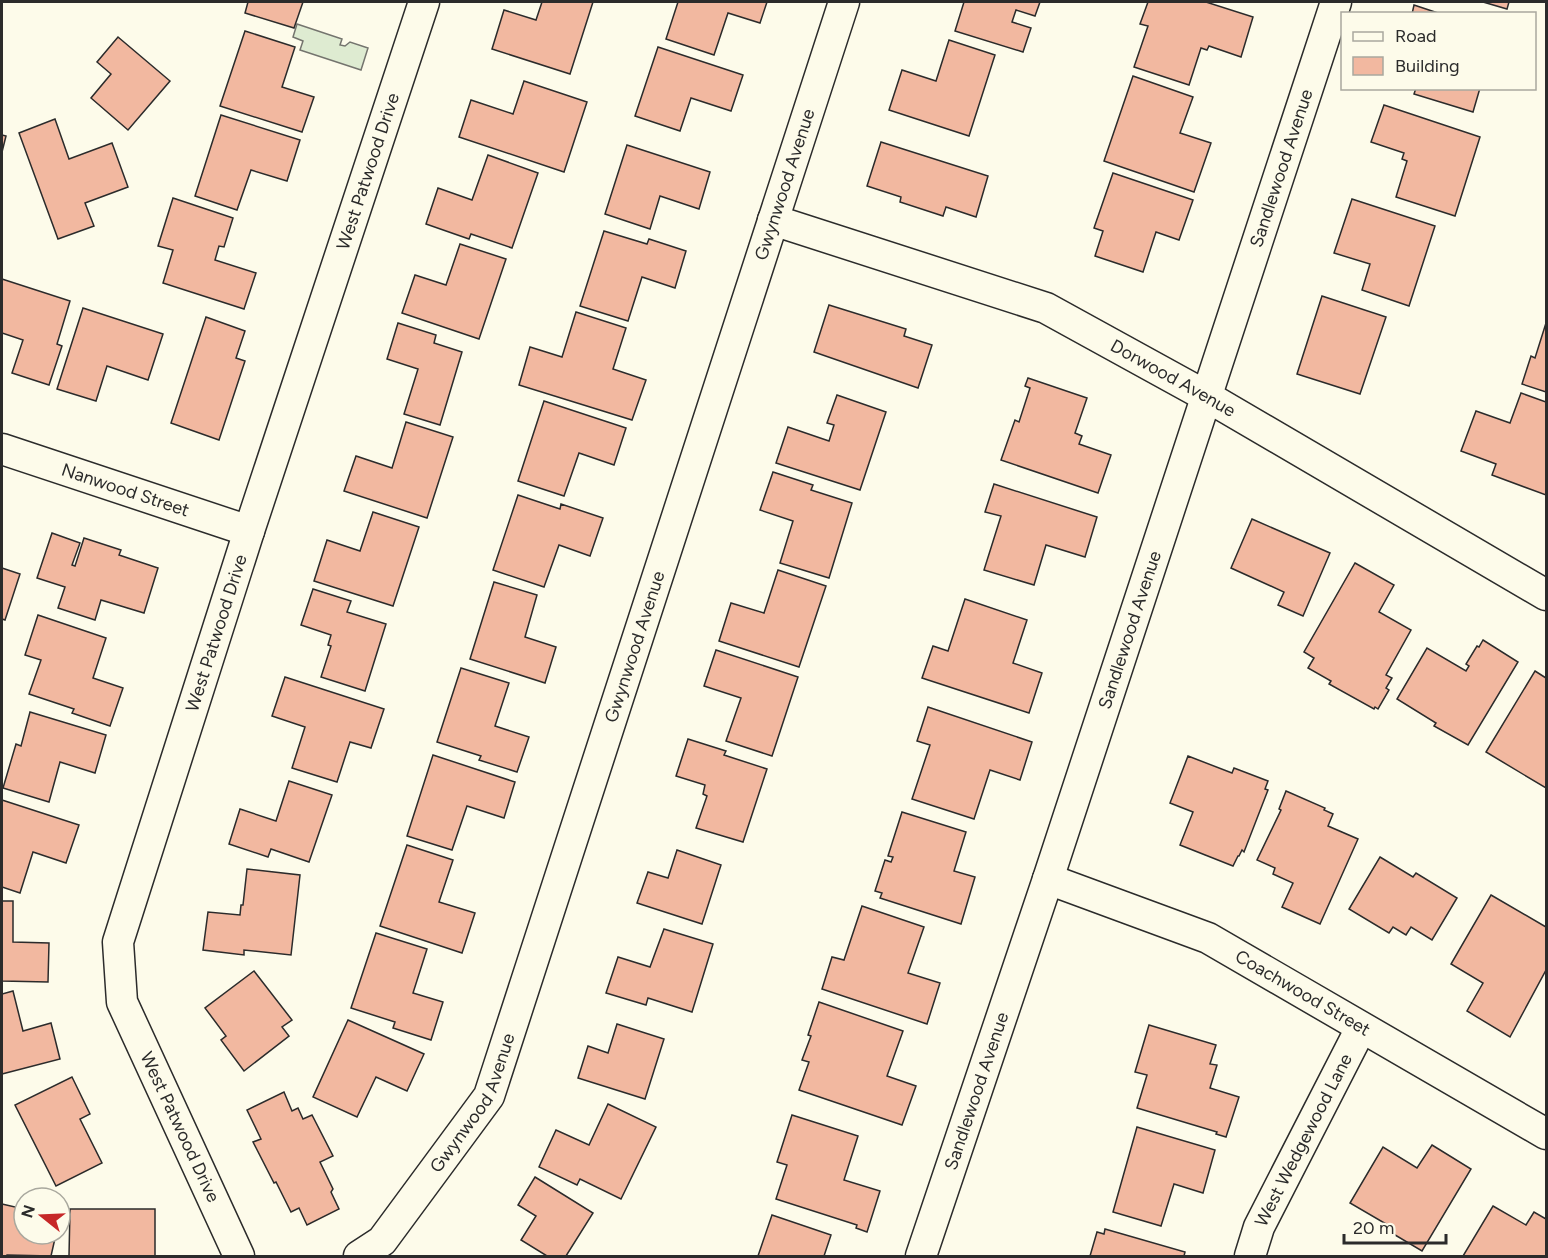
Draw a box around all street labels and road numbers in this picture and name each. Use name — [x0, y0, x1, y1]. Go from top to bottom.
street label: Sandlewood Avenue — [1245, 86, 1318, 250]
street label: West Patwood Drive — [332, 90, 404, 253]
street label: Gwynwood Avenue — [750, 106, 820, 263]
street label: Dorwood Avenue — [1107, 335, 1240, 422]
street label: Nanwood Street — [59, 459, 192, 521]
street label: Sandlewood Avenue — [1094, 548, 1166, 712]
street label: West Patwood Drive — [181, 552, 252, 714]
street label: Gwynwood Avenue — [600, 568, 670, 725]
street label: Coachwood Street — [1231, 945, 1374, 1041]
street label: Sandlewood Avenue — [940, 1009, 1013, 1173]
street label: Gwynwood Avenue — [425, 1030, 520, 1177]
street label: West Patwood Drive — [135, 1048, 225, 1206]
street label: West Wedgewood Lane — [1250, 1050, 1357, 1230]

